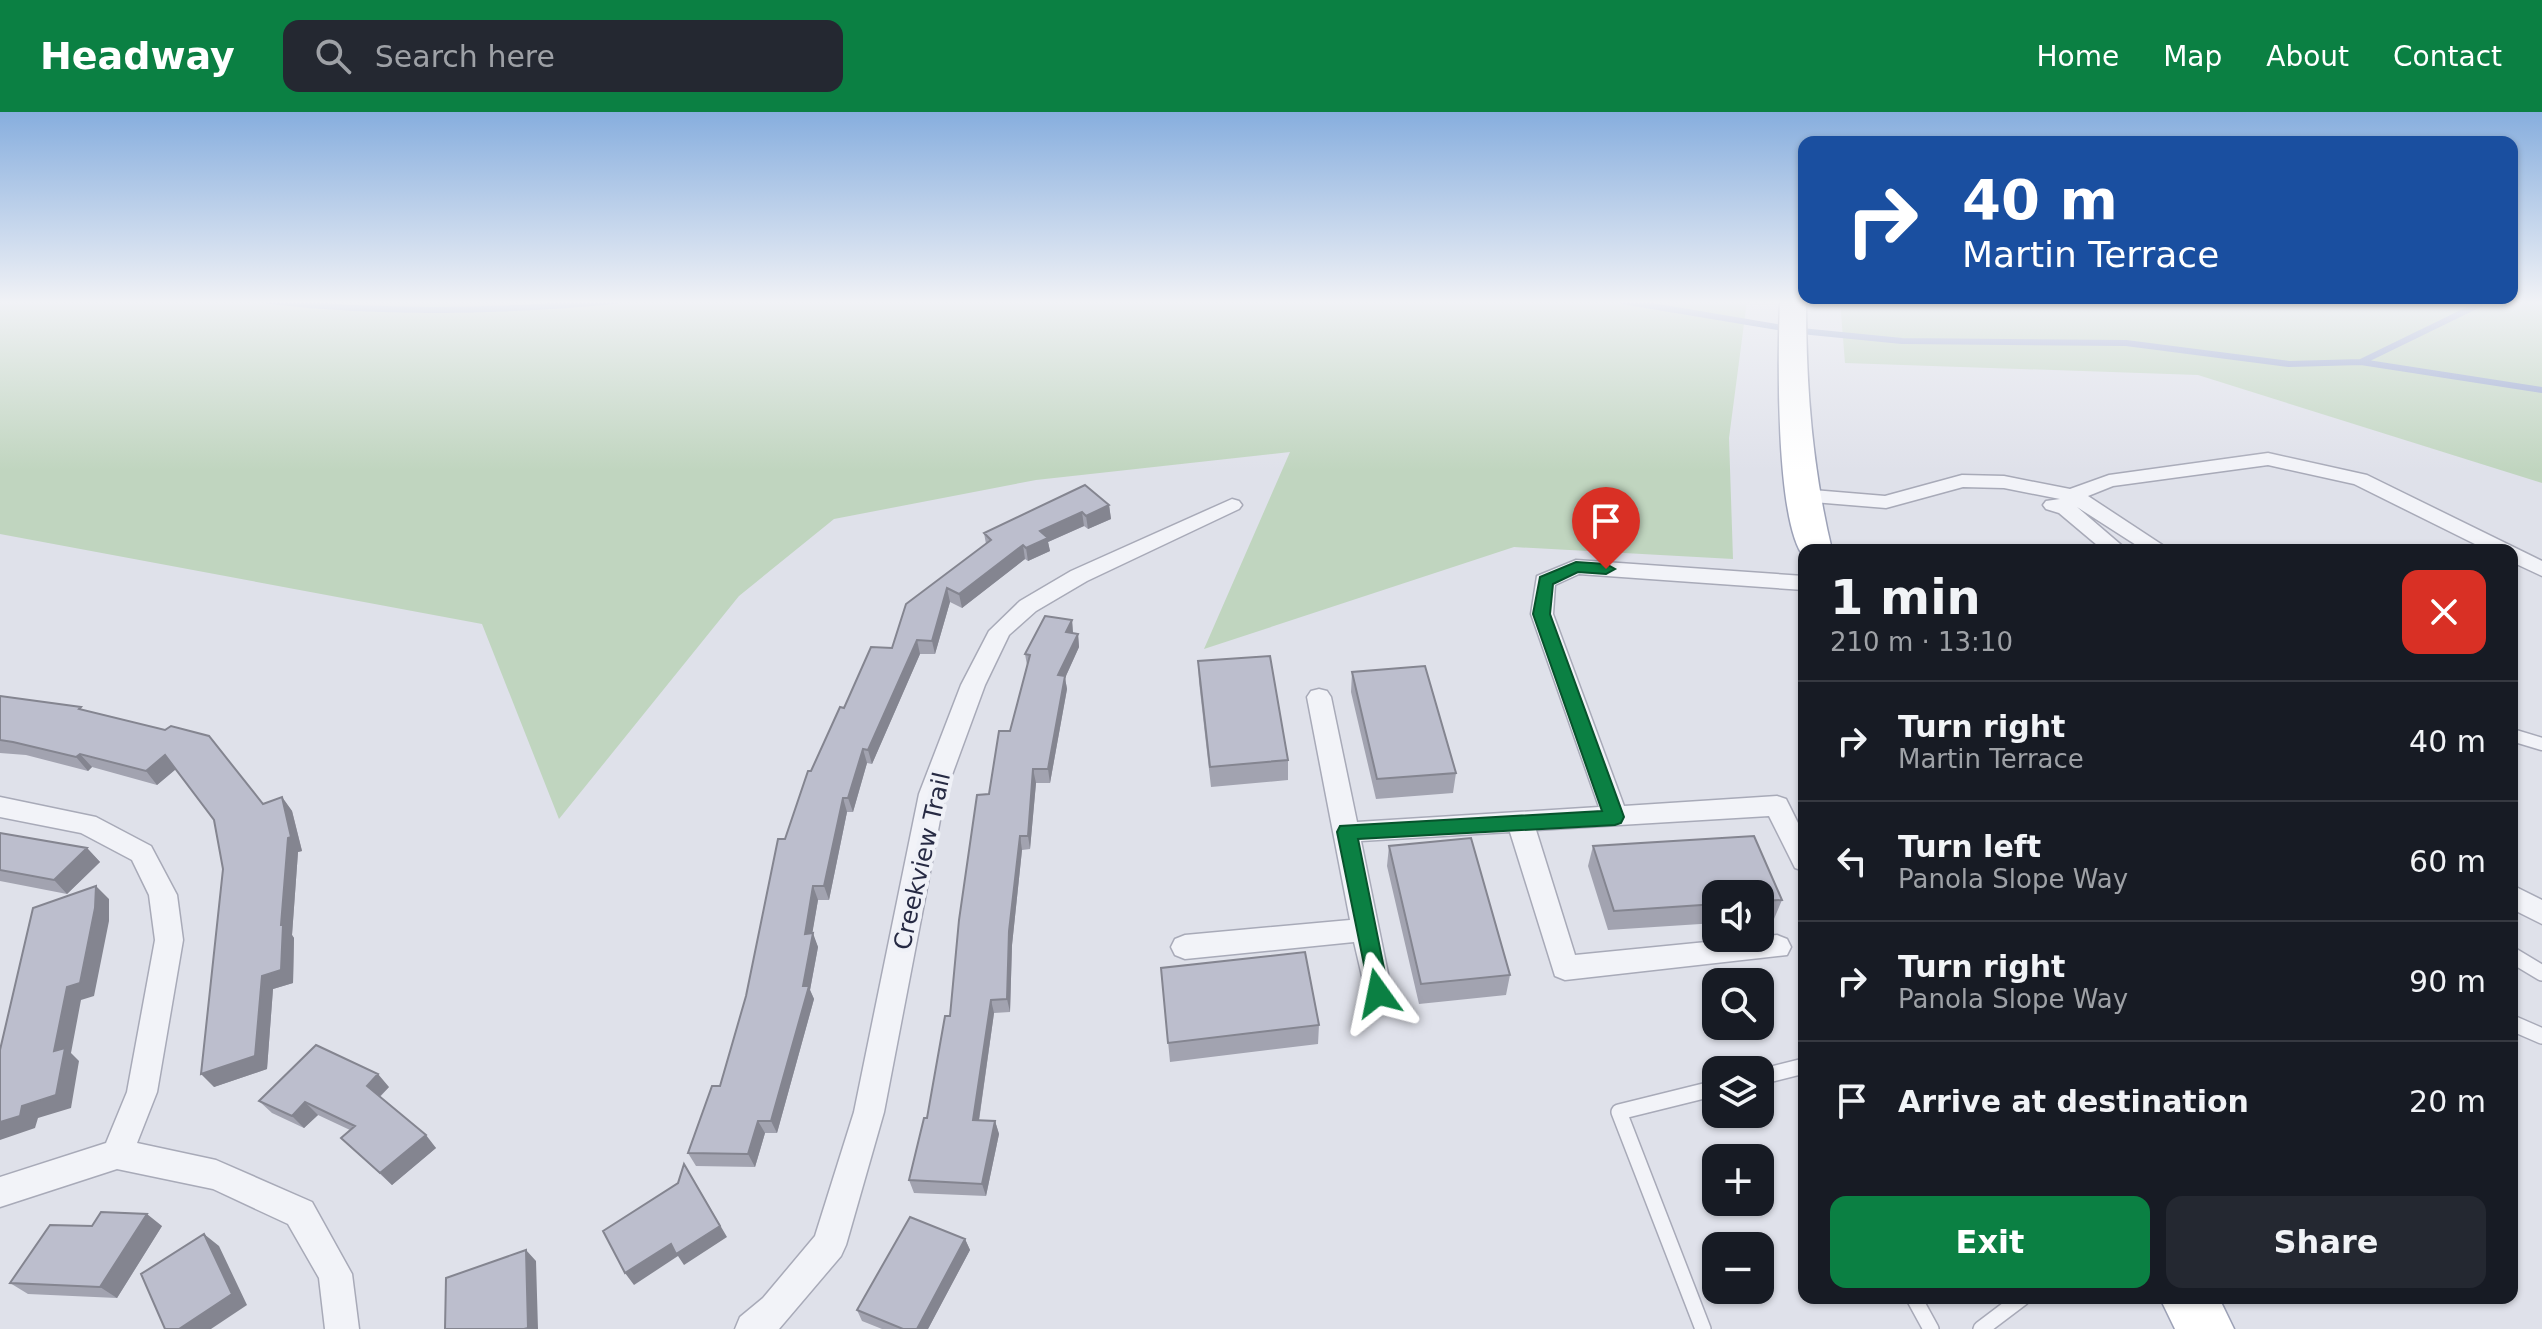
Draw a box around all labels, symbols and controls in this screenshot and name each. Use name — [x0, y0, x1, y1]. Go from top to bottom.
search box — [283, 20, 843, 92]
text: Headway — [40, 34, 235, 78]
icon: search — [311, 34, 355, 78]
text: Search here — [375, 39, 555, 74]
text: Home — [2036, 40, 2119, 73]
text: Map — [2163, 40, 2222, 73]
text: About — [2266, 40, 2349, 73]
text: Contact — [2393, 40, 2502, 73]
text: 40 m — [1962, 167, 2118, 232]
icon: right — [1830, 168, 1934, 272]
text: Martin Terrace — [1962, 234, 2219, 275]
pin — [1572, 487, 1640, 569]
icon: arrive — [1584, 499, 1628, 543]
text: 1 min — [1830, 569, 1981, 625]
button: close — [2402, 570, 2486, 654]
text: 210 m · 13:10 — [1830, 627, 2013, 657]
text: Turn right — [1898, 709, 2065, 744]
icon: right — [1830, 719, 1874, 763]
text: 40 m — [2409, 724, 2486, 759]
text: Martin Terrace — [1898, 744, 2084, 774]
street label: Creekview Trail — [888, 769, 956, 953]
text: Turn left — [1898, 829, 2041, 864]
icon: left — [1830, 839, 1874, 883]
text: 60 m — [2409, 844, 2486, 879]
text: Panola Slope Way — [1898, 864, 2128, 894]
map controls — [1702, 880, 1774, 1304]
button: sound — [1702, 880, 1774, 952]
text: Turn right — [1898, 949, 2065, 984]
position arrow — [1336, 951, 1420, 1035]
icon: right — [1830, 959, 1874, 1003]
text: 90 m — [2409, 964, 2486, 999]
button: search — [1702, 968, 1774, 1040]
text: Panola Slope Way — [1898, 984, 2128, 1014]
button: layers — [1702, 1056, 1774, 1128]
icon: arrive — [1830, 1079, 1874, 1123]
text: Arrive at destination — [1898, 1084, 2249, 1119]
text: 20 m — [2409, 1084, 2486, 1119]
button: + — [1702, 1144, 1774, 1216]
button: Exit — [1830, 1196, 2150, 1288]
button: Share — [2166, 1196, 2486, 1288]
button: − — [1702, 1232, 1774, 1304]

